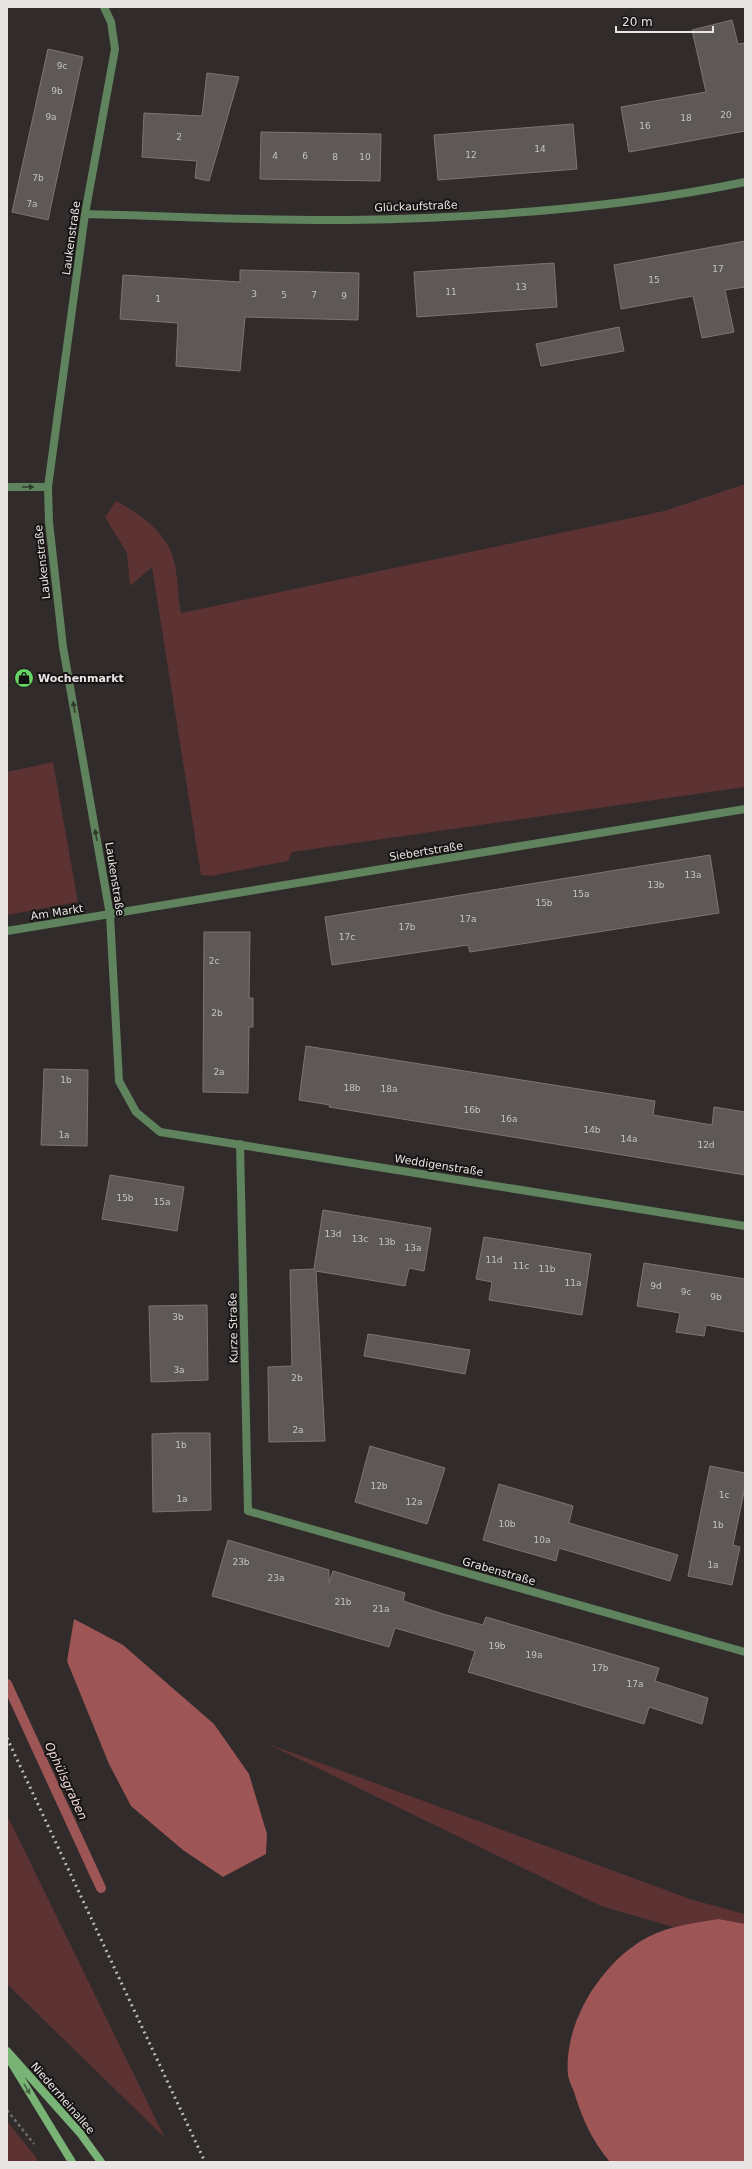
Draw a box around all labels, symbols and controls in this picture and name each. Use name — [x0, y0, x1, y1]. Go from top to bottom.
scale bar — [616, 8, 713, 34]
text: 20 m — [622, 15, 653, 29]
house number: 9c — [57, 61, 67, 71]
house number: 9b — [51, 86, 63, 96]
house number: 20 — [720, 110, 732, 120]
house number: 9a — [45, 112, 57, 122]
house number: 18 — [680, 113, 692, 123]
house number: 16 — [639, 121, 651, 131]
house number: 2 — [176, 132, 182, 142]
house number: 14 — [534, 144, 546, 154]
house number: 12 — [465, 150, 477, 160]
house number: 4 — [272, 151, 278, 161]
house number: 6 — [302, 151, 308, 161]
house number: 8 — [332, 152, 338, 162]
house number: 10 — [359, 152, 371, 162]
house number: 7b — [32, 173, 44, 183]
house number: 7a — [26, 199, 38, 209]
street label: Glückaufstraße — [374, 199, 458, 214]
street label: Laukenstraße — [60, 200, 83, 276]
house number: 17 — [712, 264, 724, 274]
house number: 15 — [648, 275, 660, 285]
house number: 13 — [515, 282, 527, 292]
house number: 11 — [445, 287, 457, 297]
house number: 3 — [251, 289, 257, 299]
house number: 5 — [281, 290, 287, 300]
house number: 7 — [311, 290, 317, 300]
house number: 9 — [341, 291, 347, 301]
house number: 1 — [155, 294, 161, 304]
one-way arrow — [22, 484, 35, 490]
street label: Laukenstraße — [32, 524, 53, 600]
shop icon: Wochenmarkt — [13, 667, 35, 689]
place label: Wochenmarkt — [38, 672, 124, 685]
one-way arrow — [71, 701, 77, 713]
one-way arrow — [93, 829, 99, 841]
street label: Siebertstraße — [388, 839, 464, 864]
street label: Laukenstraße — [102, 841, 127, 917]
house number: 13a — [685, 870, 701, 880]
house number: 13b — [647, 880, 665, 890]
house number: 15a — [573, 889, 589, 899]
house number: 15b — [535, 898, 553, 908]
street label: Am Markt — [30, 902, 85, 923]
house number: 17a — [460, 914, 476, 924]
house number: 17b — [398, 922, 416, 932]
house number: 17c — [339, 932, 355, 942]
house number: 2c — [209, 956, 219, 966]
house number: 2b — [211, 1008, 223, 1018]
house number: 2a — [213, 1067, 225, 1077]
house number: 1b — [60, 1075, 72, 1085]
house number: 18b — [343, 1083, 361, 1093]
house number: 18a — [381, 1084, 397, 1094]
house number: 16b — [463, 1105, 481, 1115]
house number: 16a — [501, 1114, 517, 1124]
house number: 14b — [583, 1125, 601, 1135]
house number: 1a — [58, 1130, 70, 1140]
house number: 14a — [621, 1134, 637, 1144]
house number: 12d — [697, 1140, 715, 1150]
street label: Weddigenstraße — [394, 1152, 484, 1179]
house number: 15b — [116, 1193, 134, 1203]
house number: 15a — [154, 1197, 170, 1207]
house number: 13d — [324, 1229, 342, 1239]
house number: 13c — [352, 1234, 368, 1244]
house number: 13b — [378, 1237, 396, 1247]
house number: 13a — [405, 1243, 421, 1253]
house number: 11d — [485, 1255, 503, 1265]
house number: 11c — [513, 1261, 529, 1271]
house number: 11b — [538, 1264, 556, 1274]
house number: 11a — [565, 1278, 581, 1288]
house number: 9d — [650, 1281, 662, 1291]
house number: 9c — [681, 1287, 691, 1297]
street label: Kurze Straße — [226, 1292, 241, 1363]
house number: 9b — [710, 1292, 722, 1302]
house number: 3b — [172, 1312, 184, 1322]
house number: 3a — [173, 1365, 185, 1375]
house number: 2b — [291, 1373, 303, 1383]
house number: 2a — [292, 1425, 304, 1435]
house number: 1b — [175, 1440, 187, 1450]
house number: 12b — [370, 1481, 388, 1491]
house number: 1c — [719, 1490, 729, 1500]
house number: 1a — [176, 1494, 188, 1504]
house number: 12a — [406, 1497, 422, 1507]
house number: 10b — [498, 1519, 516, 1529]
house number: 1b — [712, 1520, 724, 1530]
house number: 10a — [534, 1535, 550, 1545]
street label: Grabenstraße — [461, 1555, 537, 1588]
house number: 23b — [232, 1557, 250, 1567]
house number: 1a — [707, 1560, 719, 1570]
house number: 23a — [268, 1573, 284, 1583]
house number: 21b — [334, 1597, 352, 1607]
house number: 21a — [373, 1604, 389, 1614]
house number: 19b — [488, 1641, 506, 1651]
house number: 19a — [526, 1650, 542, 1660]
house number: 17b — [591, 1663, 609, 1673]
house number: 17a — [627, 1679, 643, 1689]
water label: Ophülsgraben — [42, 1740, 90, 1822]
street label: Niederrheinallee — [28, 2060, 97, 2137]
one-way arrow — [24, 2083, 31, 2095]

